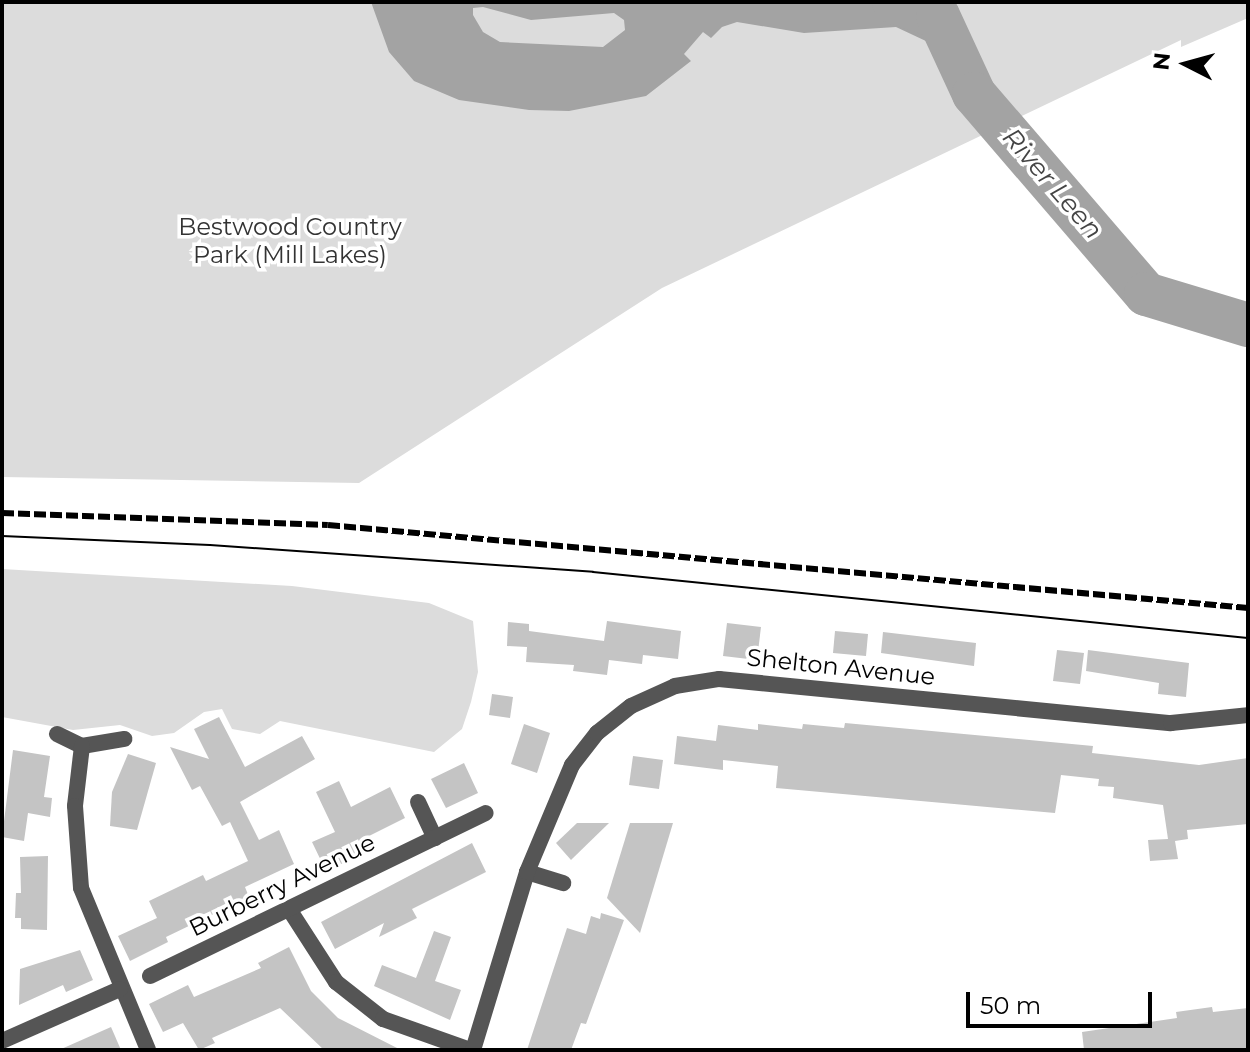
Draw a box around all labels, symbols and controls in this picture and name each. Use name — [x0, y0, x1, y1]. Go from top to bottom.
north arrow — [1146, 24, 1226, 104]
text: N — [1147, 51, 1176, 72]
water label: River Leen — [995, 122, 1109, 246]
park label: Bestwood Country Park (Mill Lakes) — [178, 213, 402, 269]
street label: Shelton Avenue — [745, 643, 937, 691]
street label: Burberry Avenue — [184, 828, 380, 942]
scale bar — [970, 976, 1156, 1026]
text: 50 m — [980, 991, 1041, 1020]

